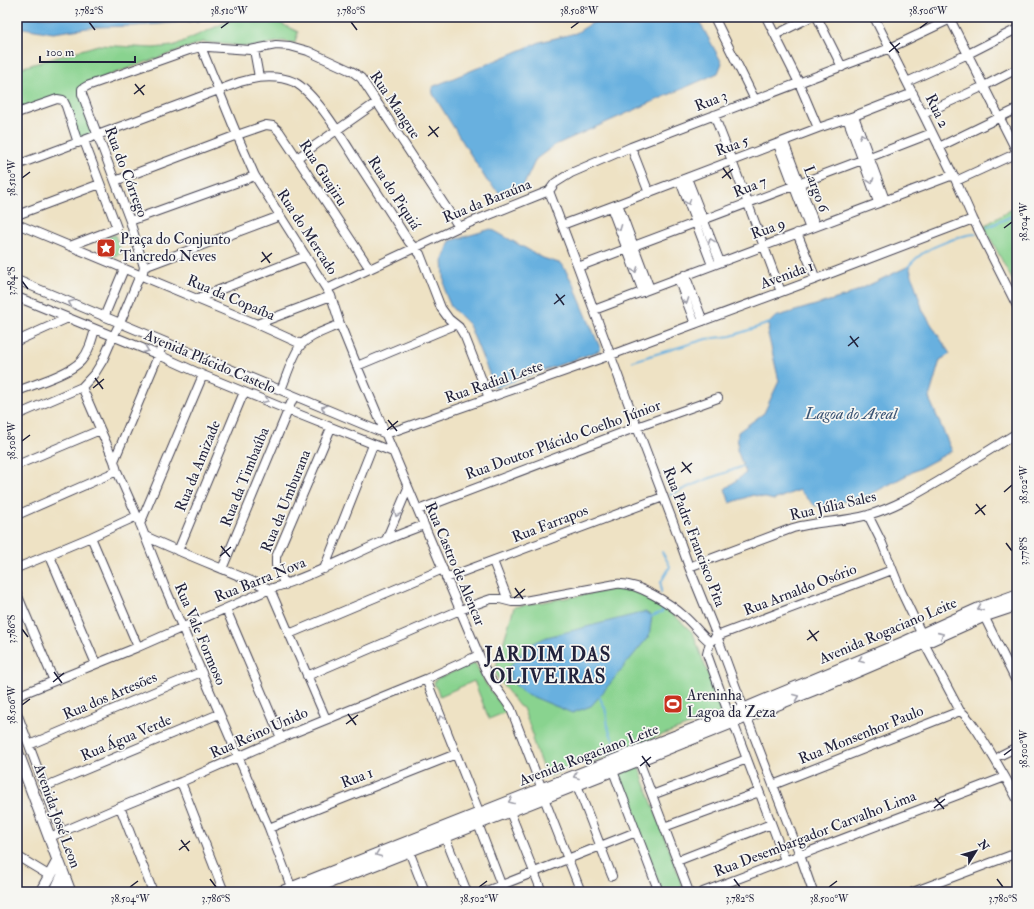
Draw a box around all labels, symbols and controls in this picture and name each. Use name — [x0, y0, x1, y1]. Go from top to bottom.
text: 3.782°S — [75, 5, 103, 17]
text: 38.510°W — [210, 5, 248, 17]
text: 3.780°S — [337, 5, 365, 17]
text: 38.508°W — [560, 5, 599, 17]
text: 38.506°W — [909, 5, 948, 17]
scale bar — [40, 38, 135, 64]
text: 100 m — [46, 45, 75, 60]
street label: Rua Mangue — [365, 68, 425, 142]
street label: Rua 3 — [692, 86, 730, 116]
street label: Rua 2 — [921, 91, 953, 131]
street label: Rua do Córrego — [100, 124, 152, 220]
street label: Rua 5 — [713, 131, 752, 161]
one-way arrow — [859, 133, 867, 140]
street label: Rua Guajiru — [295, 136, 352, 210]
street label: Rua do Piquiá — [363, 153, 425, 234]
text: 38.510°W — [6, 159, 18, 197]
street label: Largo 6 — [799, 163, 834, 216]
street label: Rua 7 — [730, 172, 770, 202]
street label: Rua da Baraúna — [440, 174, 535, 227]
one-way arrow — [866, 178, 874, 185]
street label: Rua do Mercado — [272, 186, 342, 278]
one-way arrow — [684, 198, 692, 205]
text: 38.504°W — [1018, 202, 1030, 241]
street label: Rua 9 — [748, 214, 788, 244]
one-way arrow — [615, 224, 623, 231]
place label: Praça do Conjunto Tancredo Neves — [120, 230, 230, 266]
place icon: Praça do Conjunto Tancredo Neves — [95, 237, 117, 259]
one-way arrow — [708, 237, 716, 244]
street label: Avenida 1 — [757, 257, 816, 294]
text: 3.784°S — [6, 266, 18, 296]
one-way arrow — [630, 266, 639, 273]
street label: Rua da Copaíba — [184, 271, 279, 326]
one-way arrow — [682, 297, 690, 304]
one-way arrow — [68, 300, 76, 308]
street label: Avenida Plácido Castelo — [140, 325, 279, 398]
one-way arrow — [142, 345, 149, 353]
street label: Rua Radial Leste — [442, 356, 546, 408]
one-way arrow — [262, 396, 269, 404]
street label: Rua Doutor Plácido Coelho Júnior — [463, 396, 664, 485]
water label: Lagoa do Areal — [804, 404, 898, 424]
one-way arrow — [320, 405, 327, 413]
street label: Rua da Amizade — [171, 418, 225, 514]
text: 38.508°W — [6, 421, 18, 460]
street label: Rua da Timbaúba — [216, 424, 274, 530]
street label: Rua da Umburana — [257, 446, 316, 555]
street label: Rua Padre Francisco Pita — [659, 464, 730, 610]
text: 38.502°W — [1018, 465, 1030, 504]
street label: Rua Júlia Sales — [788, 487, 878, 526]
street label: Rua Castro de Alencar — [420, 499, 490, 629]
street label: Rua Farrapos — [509, 501, 591, 548]
one-way arrow — [394, 510, 402, 517]
text: 3.778°S — [1018, 537, 1030, 565]
street label: Rua Barra Nova — [212, 553, 309, 607]
street label: Rua Arnaldo Osório — [741, 560, 859, 620]
street label: Rua Vale Formoso — [170, 580, 230, 688]
street label: Avenida Rogaciano Leite — [815, 593, 960, 669]
one-way arrow — [977, 603, 985, 611]
text: 3.786°S — [6, 615, 18, 643]
one-way arrow — [938, 632, 945, 640]
district label: JARDIM DAS OLIVEIRAS — [484, 643, 611, 689]
one-way arrow — [858, 656, 865, 664]
street label: Rua dos Artesões — [60, 668, 160, 724]
text: 38.506°W — [6, 685, 18, 724]
place label: Areninha Lagoa da Zeza — [686, 686, 776, 722]
sports icon: Areninha Lagoa da Zeza — [662, 693, 684, 715]
one-way arrow — [792, 693, 799, 701]
street label: Rua Monsenhor Paulo — [796, 701, 926, 769]
street label: Rua Reino Unido — [207, 703, 311, 763]
street label: Rua Água Verde — [77, 709, 174, 766]
one-way arrow — [438, 715, 446, 722]
street label: Avenida Rogaciano Leite — [516, 720, 661, 791]
text: 38.500°W — [1018, 729, 1030, 768]
street label: Avenida José Leon — [28, 760, 85, 871]
street label: Rua 1 — [338, 763, 376, 793]
one-way arrow — [572, 771, 579, 779]
street label: Rua Desembargador Carvalho Lima — [711, 786, 920, 881]
one-way arrow — [507, 797, 514, 805]
north arrow — [956, 831, 996, 871]
text: N — [975, 837, 992, 854]
one-way arrow — [375, 849, 382, 857]
text: 38.504°W — [111, 893, 150, 905]
text: 3.786°S — [202, 893, 230, 905]
text: 38.502°W — [460, 893, 499, 905]
text: 3.782°S — [726, 893, 754, 905]
text: 38.500°W — [810, 893, 849, 905]
text: 3.780°S — [989, 893, 1017, 905]

